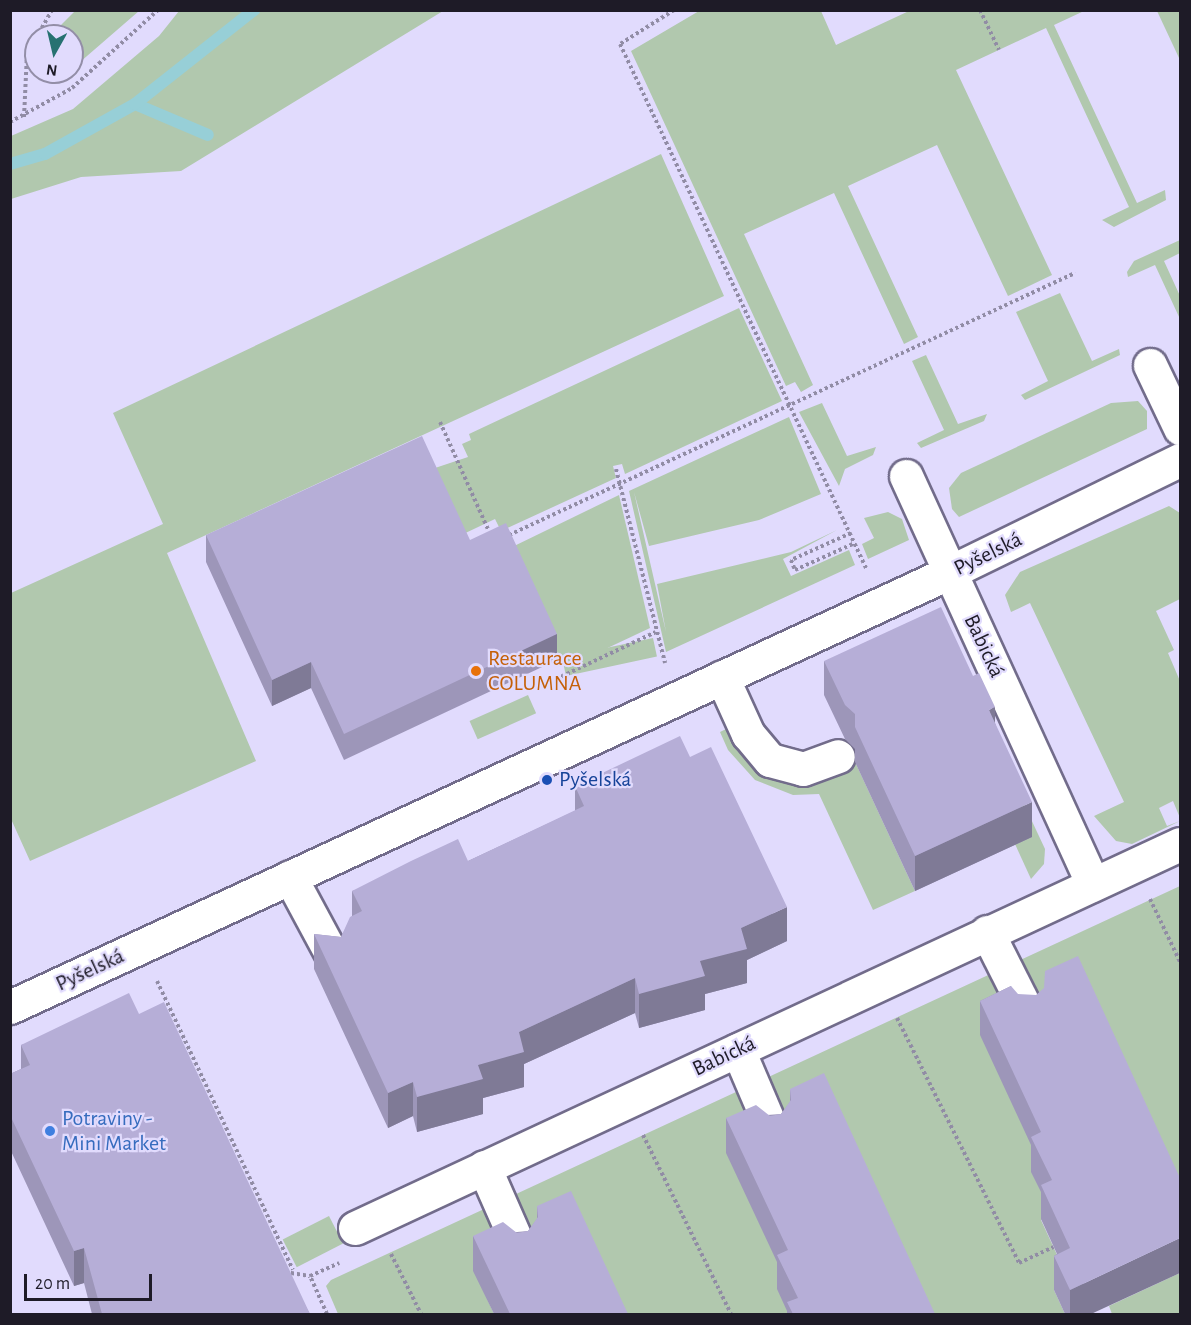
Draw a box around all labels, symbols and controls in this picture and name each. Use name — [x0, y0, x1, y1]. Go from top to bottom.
north arrow — [24, 24, 84, 84]
text: N — [45, 61, 58, 79]
street label: Pyšelská — [950, 526, 1026, 582]
street label: Babická — [958, 610, 1010, 682]
place label: Restaurace COLUMNA — [488, 645, 582, 696]
marker: Restaurace COLUMNA — [469, 664, 483, 678]
place label: Pyšelská — [559, 767, 631, 793]
marker: Pyšelská — [540, 773, 554, 787]
street label: Pyšelská — [52, 943, 128, 997]
street label: Babická — [688, 1030, 760, 1082]
place label: Potraviny - Mini Market — [62, 1105, 166, 1156]
marker: Potraviny - Mini Market — [43, 1124, 57, 1138]
scale bar — [27, 1262, 154, 1300]
text: 20 m — [35, 1275, 70, 1293]

